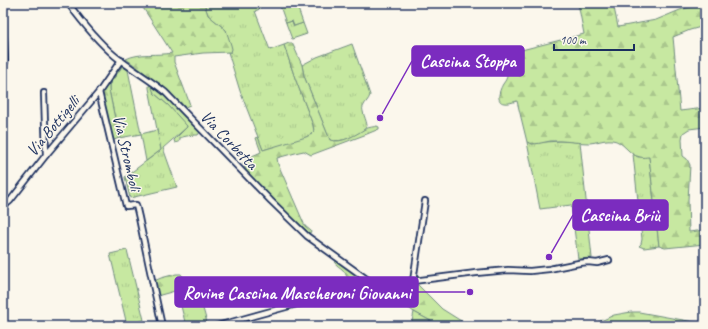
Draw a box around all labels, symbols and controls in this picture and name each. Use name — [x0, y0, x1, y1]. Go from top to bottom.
scale bar — [554, 26, 634, 52]
text: 100 m — [560, 32, 587, 48]
callout: Cascina Stoppa — [412, 46, 524, 76]
text: Cascina Stoppa — [420, 50, 518, 72]
street label: Via Bottigelli — [22, 89, 86, 160]
street label: Via Corbetta — [196, 106, 263, 175]
street label: Via Stromboli — [108, 113, 146, 195]
callout: Cascina Briù — [573, 200, 668, 230]
text: Cascina Briù — [580, 204, 661, 226]
callout: Rovine Cascina Mascheroni Giovanni — [175, 277, 418, 307]
text: Rovine Cascina Mascheroni Giovanni — [183, 282, 413, 304]

